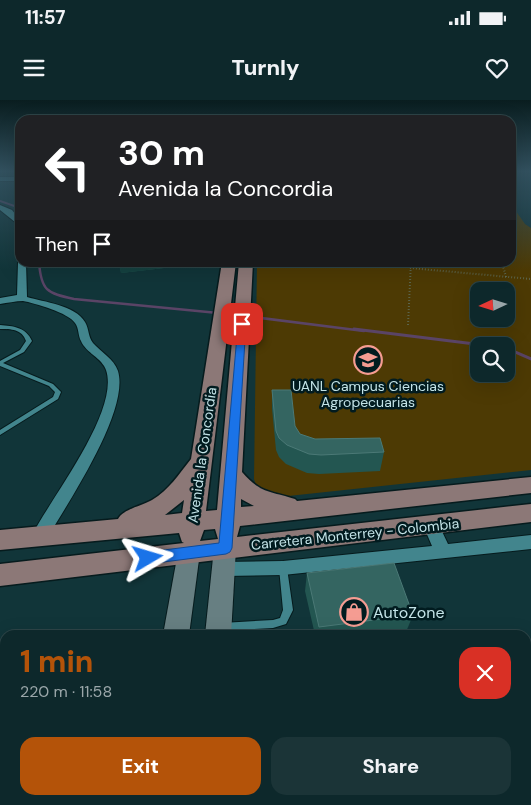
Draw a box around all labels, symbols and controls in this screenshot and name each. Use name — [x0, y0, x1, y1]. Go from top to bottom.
text: 11:57 — [25, 5, 66, 30]
text: Turnly — [232, 53, 299, 82]
icon: menu — [20, 54, 48, 82]
icon: heart — [483, 54, 511, 82]
text: 30 m — [118, 130, 205, 176]
icon: left — [35, 135, 100, 200]
text: Avenida la Concordia — [118, 174, 333, 203]
icon: arrive — [88, 230, 116, 258]
text: Then — [35, 232, 78, 257]
north arrow — [470, 282, 515, 328]
map controls — [470, 282, 515, 382]
pin — [221, 303, 263, 345]
icon: arrive — [228, 310, 256, 338]
button: search — [470, 337, 515, 382]
school or university icon: UANL Campus Ciencias Agropecuarias — [353, 345, 383, 375]
place label: UANL Campus Ciencias Agropecuarias — [292, 377, 444, 411]
street label: Avenida la Concordia — [184, 386, 220, 524]
street label: Carretera Monterrey - Colombia — [250, 514, 460, 554]
position arrow — [121, 531, 173, 583]
shop icon: AutoZone — [339, 597, 369, 627]
place label: AutoZone — [373, 602, 445, 623]
text: 1 min — [20, 642, 93, 681]
button: close — [459, 647, 511, 699]
text: 220 m · 11:58 — [20, 681, 112, 702]
button: Exit — [20, 737, 261, 795]
button: Share — [271, 737, 511, 795]

